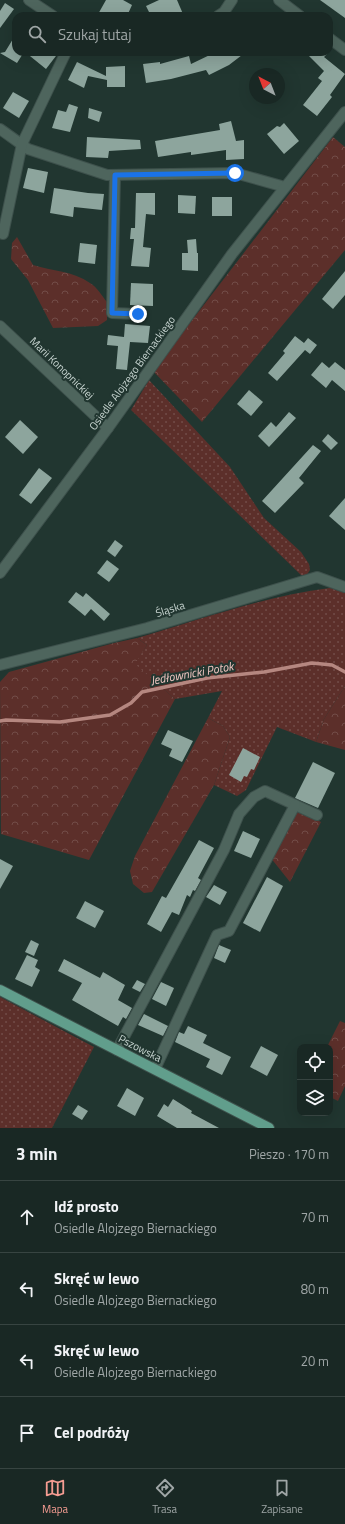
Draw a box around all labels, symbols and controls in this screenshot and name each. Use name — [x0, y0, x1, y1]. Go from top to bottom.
search box — [12, 12, 333, 56]
icon: search — [26, 23, 48, 45]
text: Szukaj tutaj — [58, 23, 131, 46]
north arrow — [249, 68, 285, 104]
route start — [226, 164, 244, 182]
route end — [129, 305, 147, 323]
street label: Osiedle Alojzego Biernackiego — [85, 312, 179, 433]
street label: Marii Konopnickiej — [26, 333, 98, 403]
street label: Śląska — [153, 597, 187, 621]
water label: Jedłownicki Potok — [149, 656, 237, 690]
street label: Pszowska — [116, 1030, 165, 1066]
map controls — [297, 1044, 333, 1116]
button: locate — [297, 1044, 333, 1080]
button: layers — [297, 1080, 333, 1116]
text: 3 min — [16, 1141, 57, 1167]
text: Pieszo · 170 m — [249, 1144, 329, 1164]
text: Idź prosto — [54, 1195, 119, 1218]
icon: ahead — [16, 1206, 38, 1228]
text: 70 m — [301, 1207, 329, 1227]
text: Osiedle Alojzego Biernackiego — [54, 1218, 217, 1238]
text: Skręć w lewo — [54, 1267, 139, 1290]
icon: left — [16, 1278, 38, 1300]
text: 80 m — [301, 1279, 329, 1299]
text: Osiedle Alojzego Biernackiego — [54, 1290, 217, 1310]
text: Skręć w lewo — [54, 1339, 139, 1362]
icon: left — [16, 1350, 38, 1372]
text: 20 m — [301, 1351, 329, 1371]
text: Osiedle Alojzego Biernackiego — [54, 1362, 217, 1382]
text: Cel podróży — [54, 1421, 129, 1444]
icon: arrive — [16, 1422, 38, 1444]
tab: Mapa — [42, 1477, 68, 1517]
tab: Trasa — [152, 1477, 177, 1517]
tab: Zapisane — [261, 1477, 303, 1517]

